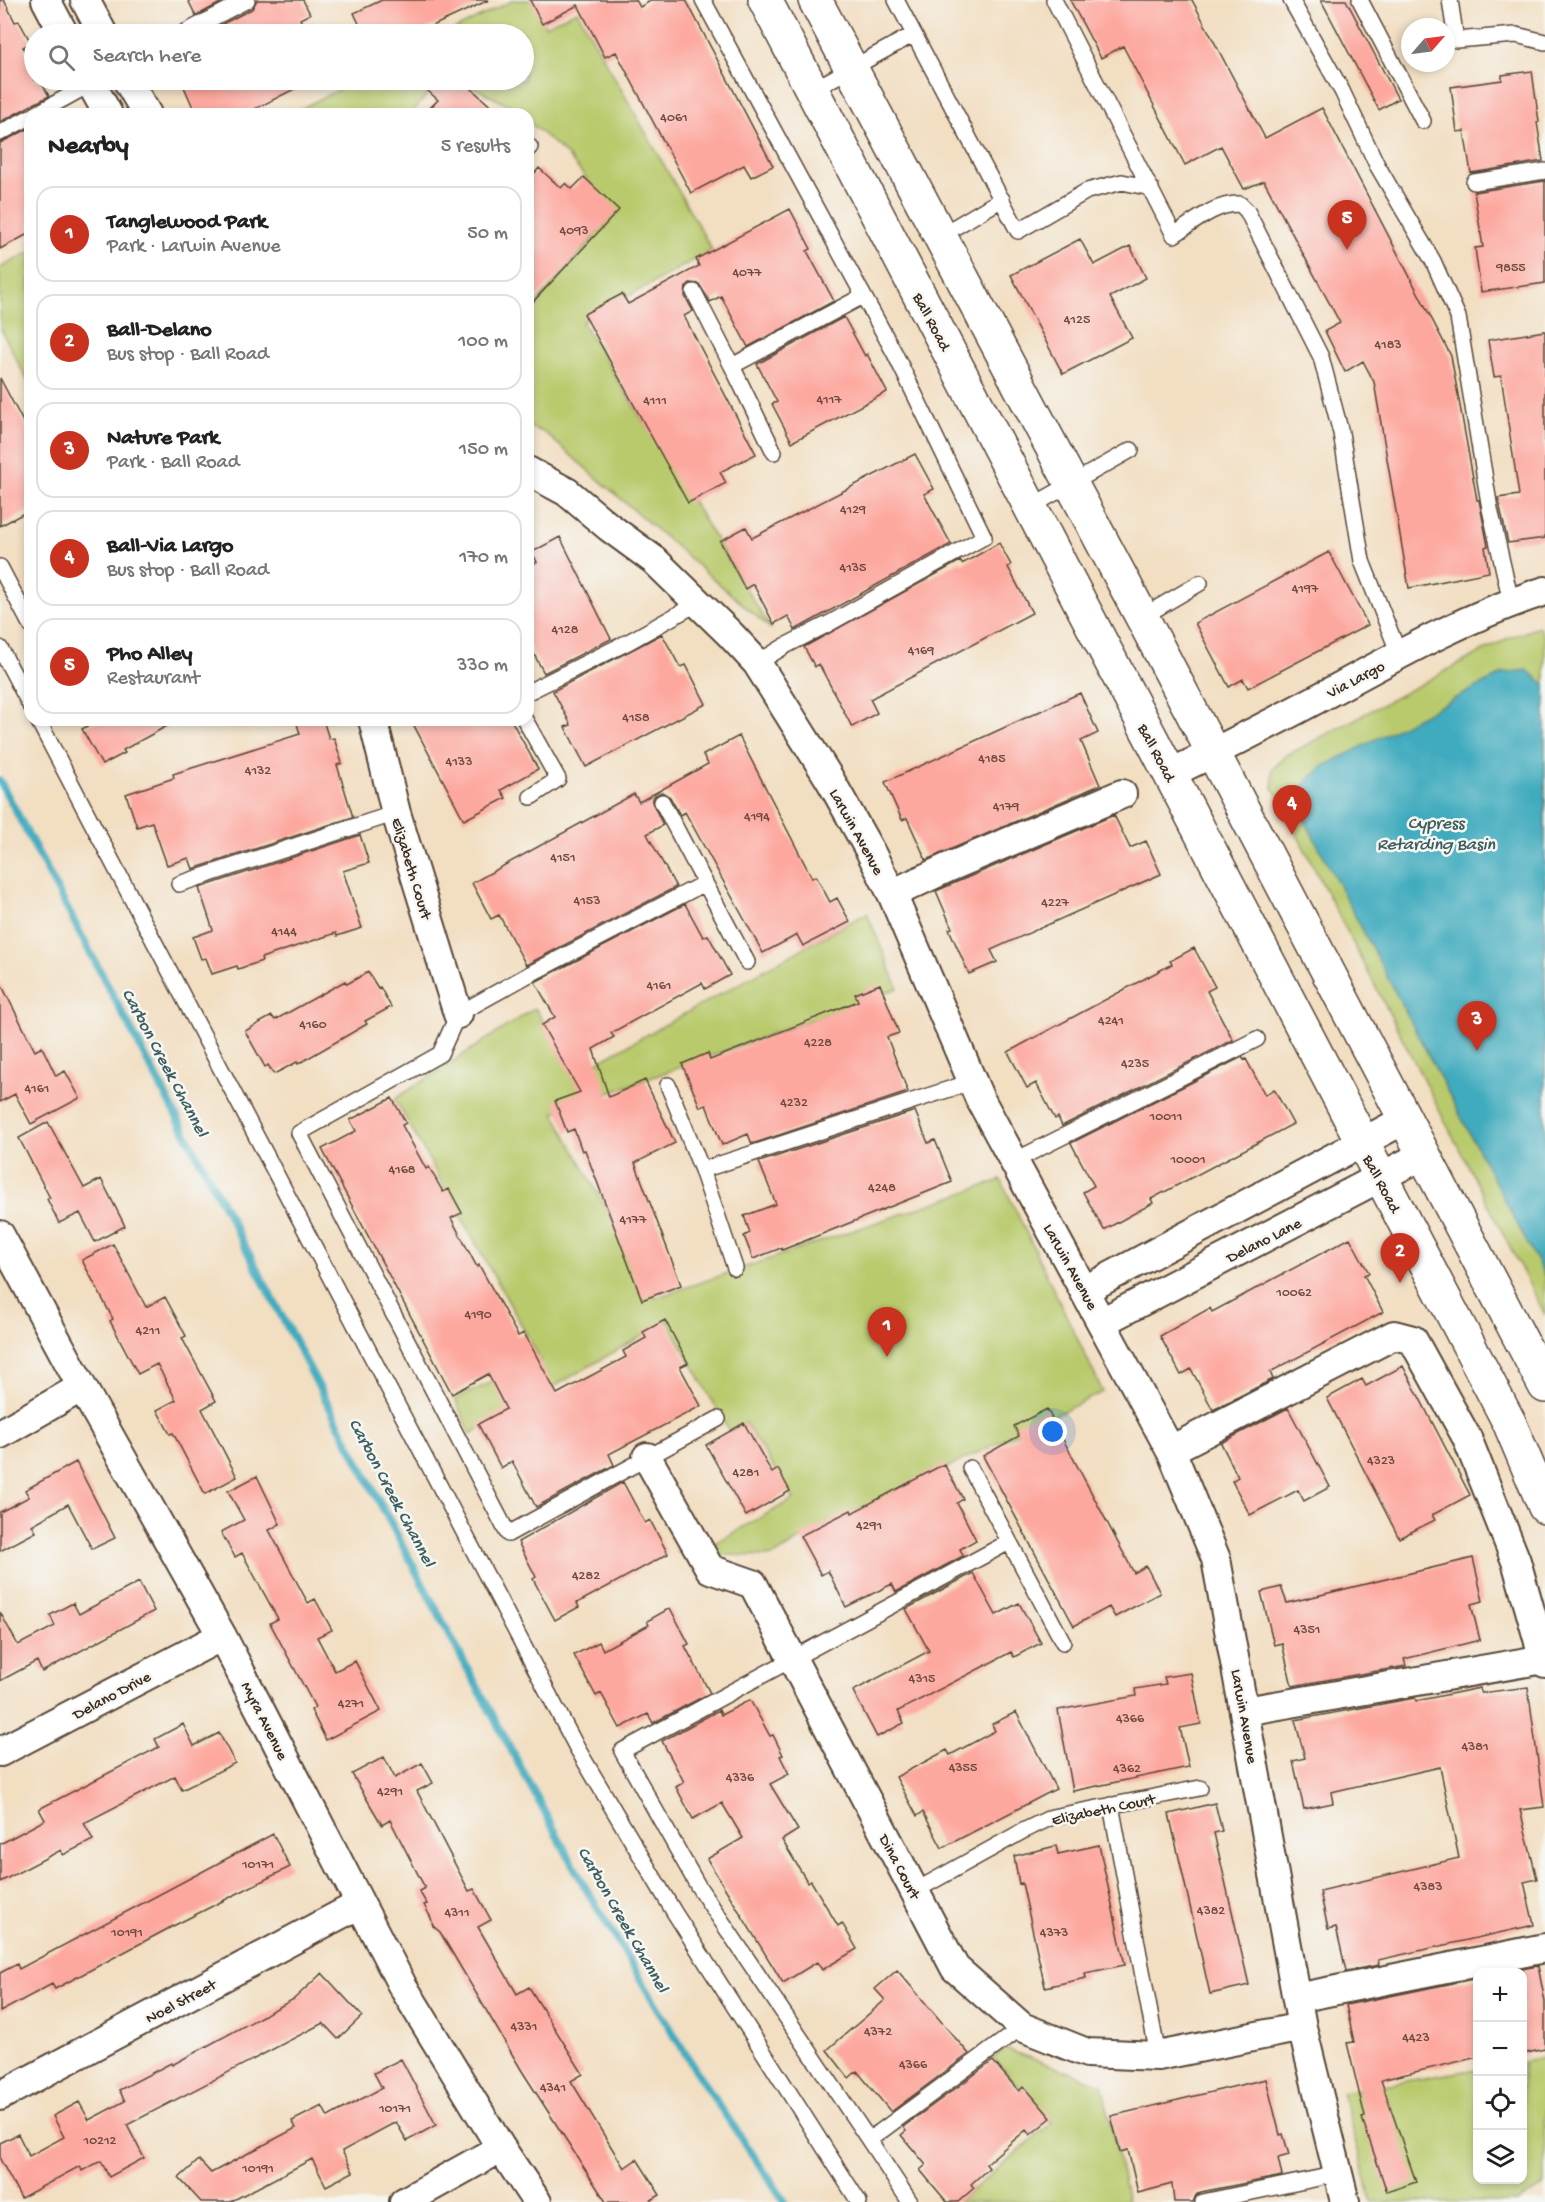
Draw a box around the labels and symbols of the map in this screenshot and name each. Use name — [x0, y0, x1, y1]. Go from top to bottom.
north arrow — [1401, 18, 1455, 72]
house number: 4061 — [660, 110, 688, 127]
pin: 5 — [1328, 200, 1366, 250]
house number: 4093 — [560, 223, 588, 240]
house number: 9855 — [1495, 260, 1526, 277]
house number: 4077 — [732, 265, 762, 282]
street label: Ball Road — [906, 290, 954, 356]
house number: 4125 — [1064, 312, 1090, 329]
house number: 4183 — [1374, 337, 1402, 354]
house number: 4117 — [816, 392, 842, 409]
house number: 4111 — [643, 393, 667, 410]
house number: 4129 — [840, 502, 866, 519]
house number: 4135 — [840, 560, 866, 577]
house number: 4197 — [1292, 581, 1319, 598]
house number: 4128 — [552, 622, 579, 639]
house number: 4169 — [908, 643, 934, 660]
street label: Via Largo — [1324, 658, 1389, 705]
house number: 4158 — [622, 710, 650, 727]
street label: Ball Road — [1131, 721, 1179, 787]
house number: 4185 — [978, 751, 1006, 768]
house number: 4133 — [446, 754, 472, 771]
house number: 4132 — [245, 763, 271, 780]
street label: Larwin Avenue — [823, 786, 887, 880]
pin: 4 — [1272, 786, 1312, 835]
house number: 4179 — [993, 799, 1019, 816]
house number: 4194 — [744, 809, 770, 826]
water label: Cypress Retarding Basin — [1377, 814, 1496, 856]
street label: Elizabeth Court — [385, 816, 435, 924]
house number: 4151 — [550, 850, 576, 867]
house number: 4153 — [574, 893, 600, 910]
house number: 4227 — [1041, 895, 1070, 912]
house number: 4144 — [271, 924, 297, 941]
house number: 4161 — [646, 978, 672, 995]
water label: Carbon Creek Channel — [116, 986, 212, 1142]
pin: 3 — [1458, 1002, 1496, 1051]
house number: 4241 — [1098, 1013, 1124, 1030]
house number: 4160 — [299, 1017, 327, 1034]
house number: 4228 — [804, 1035, 832, 1052]
house number: 4235 — [1121, 1056, 1149, 1073]
house number: 4161 — [24, 1081, 50, 1098]
house number: 4232 — [780, 1095, 808, 1112]
house number: 10011 — [1149, 1109, 1182, 1126]
house number: 10001 — [1169, 1152, 1206, 1169]
street label: Ball Road — [1356, 1152, 1404, 1218]
house number: 4168 — [388, 1162, 416, 1179]
house number: 4248 — [868, 1180, 896, 1197]
house number: 4177 — [620, 1212, 647, 1229]
street label: Delano Lane — [1223, 1215, 1306, 1270]
street label: Larwin Avenue — [1037, 1221, 1101, 1315]
pin: 2 — [1380, 1234, 1420, 1283]
house number: 10062 — [1275, 1285, 1312, 1302]
house number: 4190 — [464, 1307, 492, 1324]
pin: 1 — [868, 1308, 906, 1357]
house number: 4211 — [136, 1323, 160, 1340]
water label: Carbon Creek Channel — [343, 1416, 439, 1572]
your location — [1038, 1417, 1067, 1446]
house number: 4323 — [1367, 1453, 1395, 1470]
house number: 4281 — [733, 1465, 759, 1482]
house number: 4291 — [856, 1518, 882, 1535]
house number: 4282 — [572, 1568, 600, 1585]
house number: 4351 — [1294, 1622, 1320, 1639]
street label: Delano Drive — [69, 1668, 156, 1726]
street label: Larwin Avenue — [1225, 1668, 1260, 1766]
house number: 4315 — [909, 1671, 935, 1688]
street label: Myra Avenue — [235, 1679, 291, 1765]
house number: 4271 — [338, 1696, 364, 1713]
house number: 4366 — [1116, 1711, 1145, 1728]
house number: 4381 — [1461, 1739, 1489, 1756]
house number: 4355 — [949, 1760, 977, 1777]
house number: 4362 — [1113, 1761, 1141, 1778]
house number: 4336 — [726, 1770, 755, 1787]
house number: 4291 — [377, 1784, 403, 1801]
street label: Elizabeth Court — [1050, 1791, 1159, 1832]
street label: Dina Court — [872, 1831, 924, 1905]
water label: Carbon Creek Channel — [572, 1844, 673, 1998]
house number: 10171 — [241, 1857, 274, 1874]
house number: 4383 — [1414, 1879, 1442, 1896]
house number: 4382 — [1197, 1903, 1225, 1920]
house number: 4311 — [444, 1905, 470, 1922]
house number: 10191 — [110, 1925, 143, 1942]
house number: 4373 — [1040, 1925, 1068, 1942]
street label: Noel Street — [143, 1976, 221, 2030]
house number: 4331 — [511, 2019, 537, 2036]
house number: 4372 — [864, 2024, 892, 2041]
house number: 4423 — [1402, 2030, 1430, 2047]
house number: 4366 — [899, 2057, 928, 2074]
house number: 4341 — [540, 2080, 566, 2097]
house number: 10171 — [378, 2101, 411, 2118]
house number: 10212 — [83, 2133, 117, 2150]
house number: 10191 — [241, 2161, 274, 2178]

